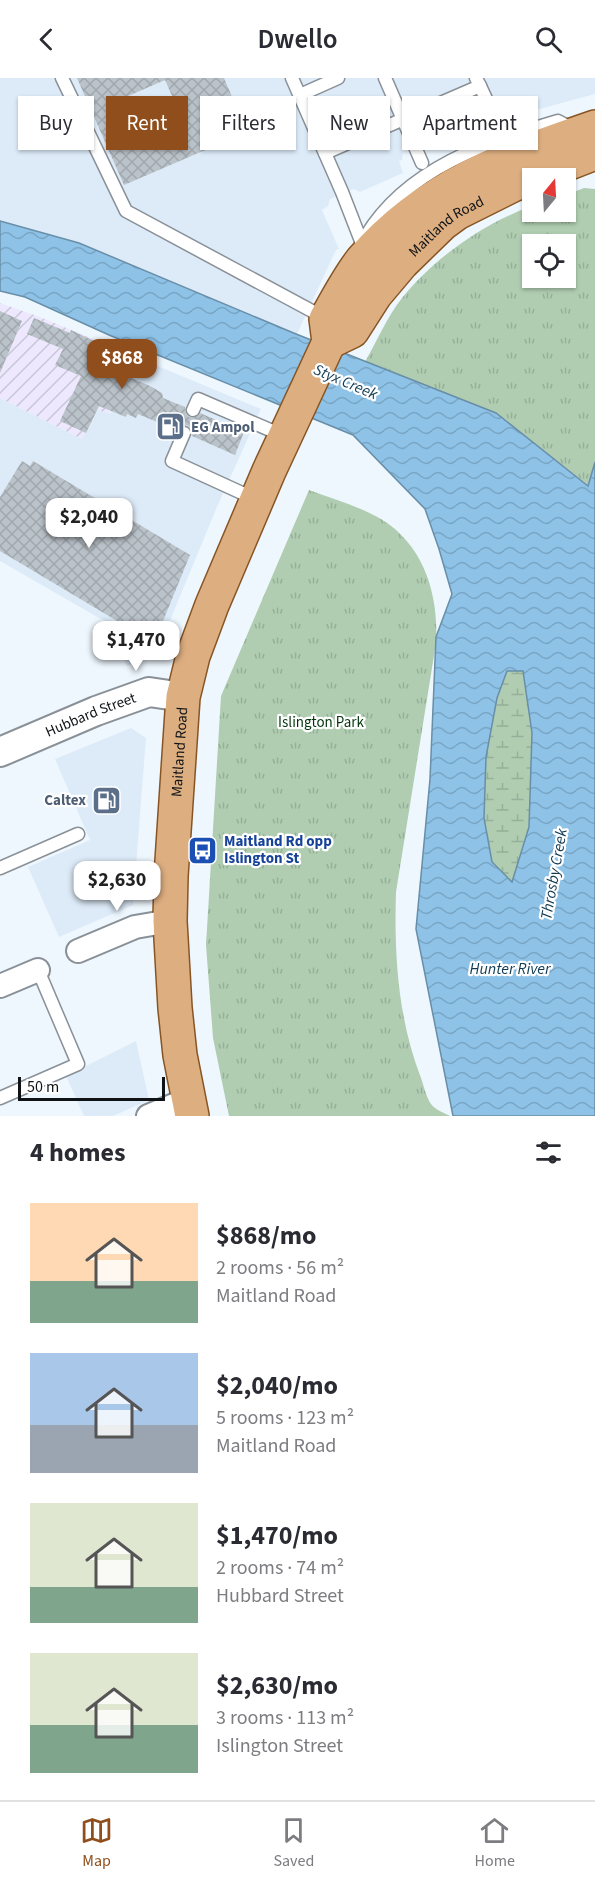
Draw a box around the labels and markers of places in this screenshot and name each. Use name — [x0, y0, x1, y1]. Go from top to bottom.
pin: $868 — [86, 339, 158, 390]
fuel station icon: EG Ampol — [154, 411, 186, 443]
place label: EG Ampol — [191, 417, 255, 438]
pin: $2,040 — [40, 498, 138, 549]
pin: $1,470 — [87, 621, 185, 672]
fuel station icon: Caltex — [91, 784, 123, 816]
place label: Caltex — [44, 790, 86, 811]
place label: Maitland Rd opp Islington St — [224, 831, 332, 869]
bus stop icon: Maitland Rd opp Islington St — [187, 834, 219, 866]
pin: $2,630 — [68, 861, 166, 912]

